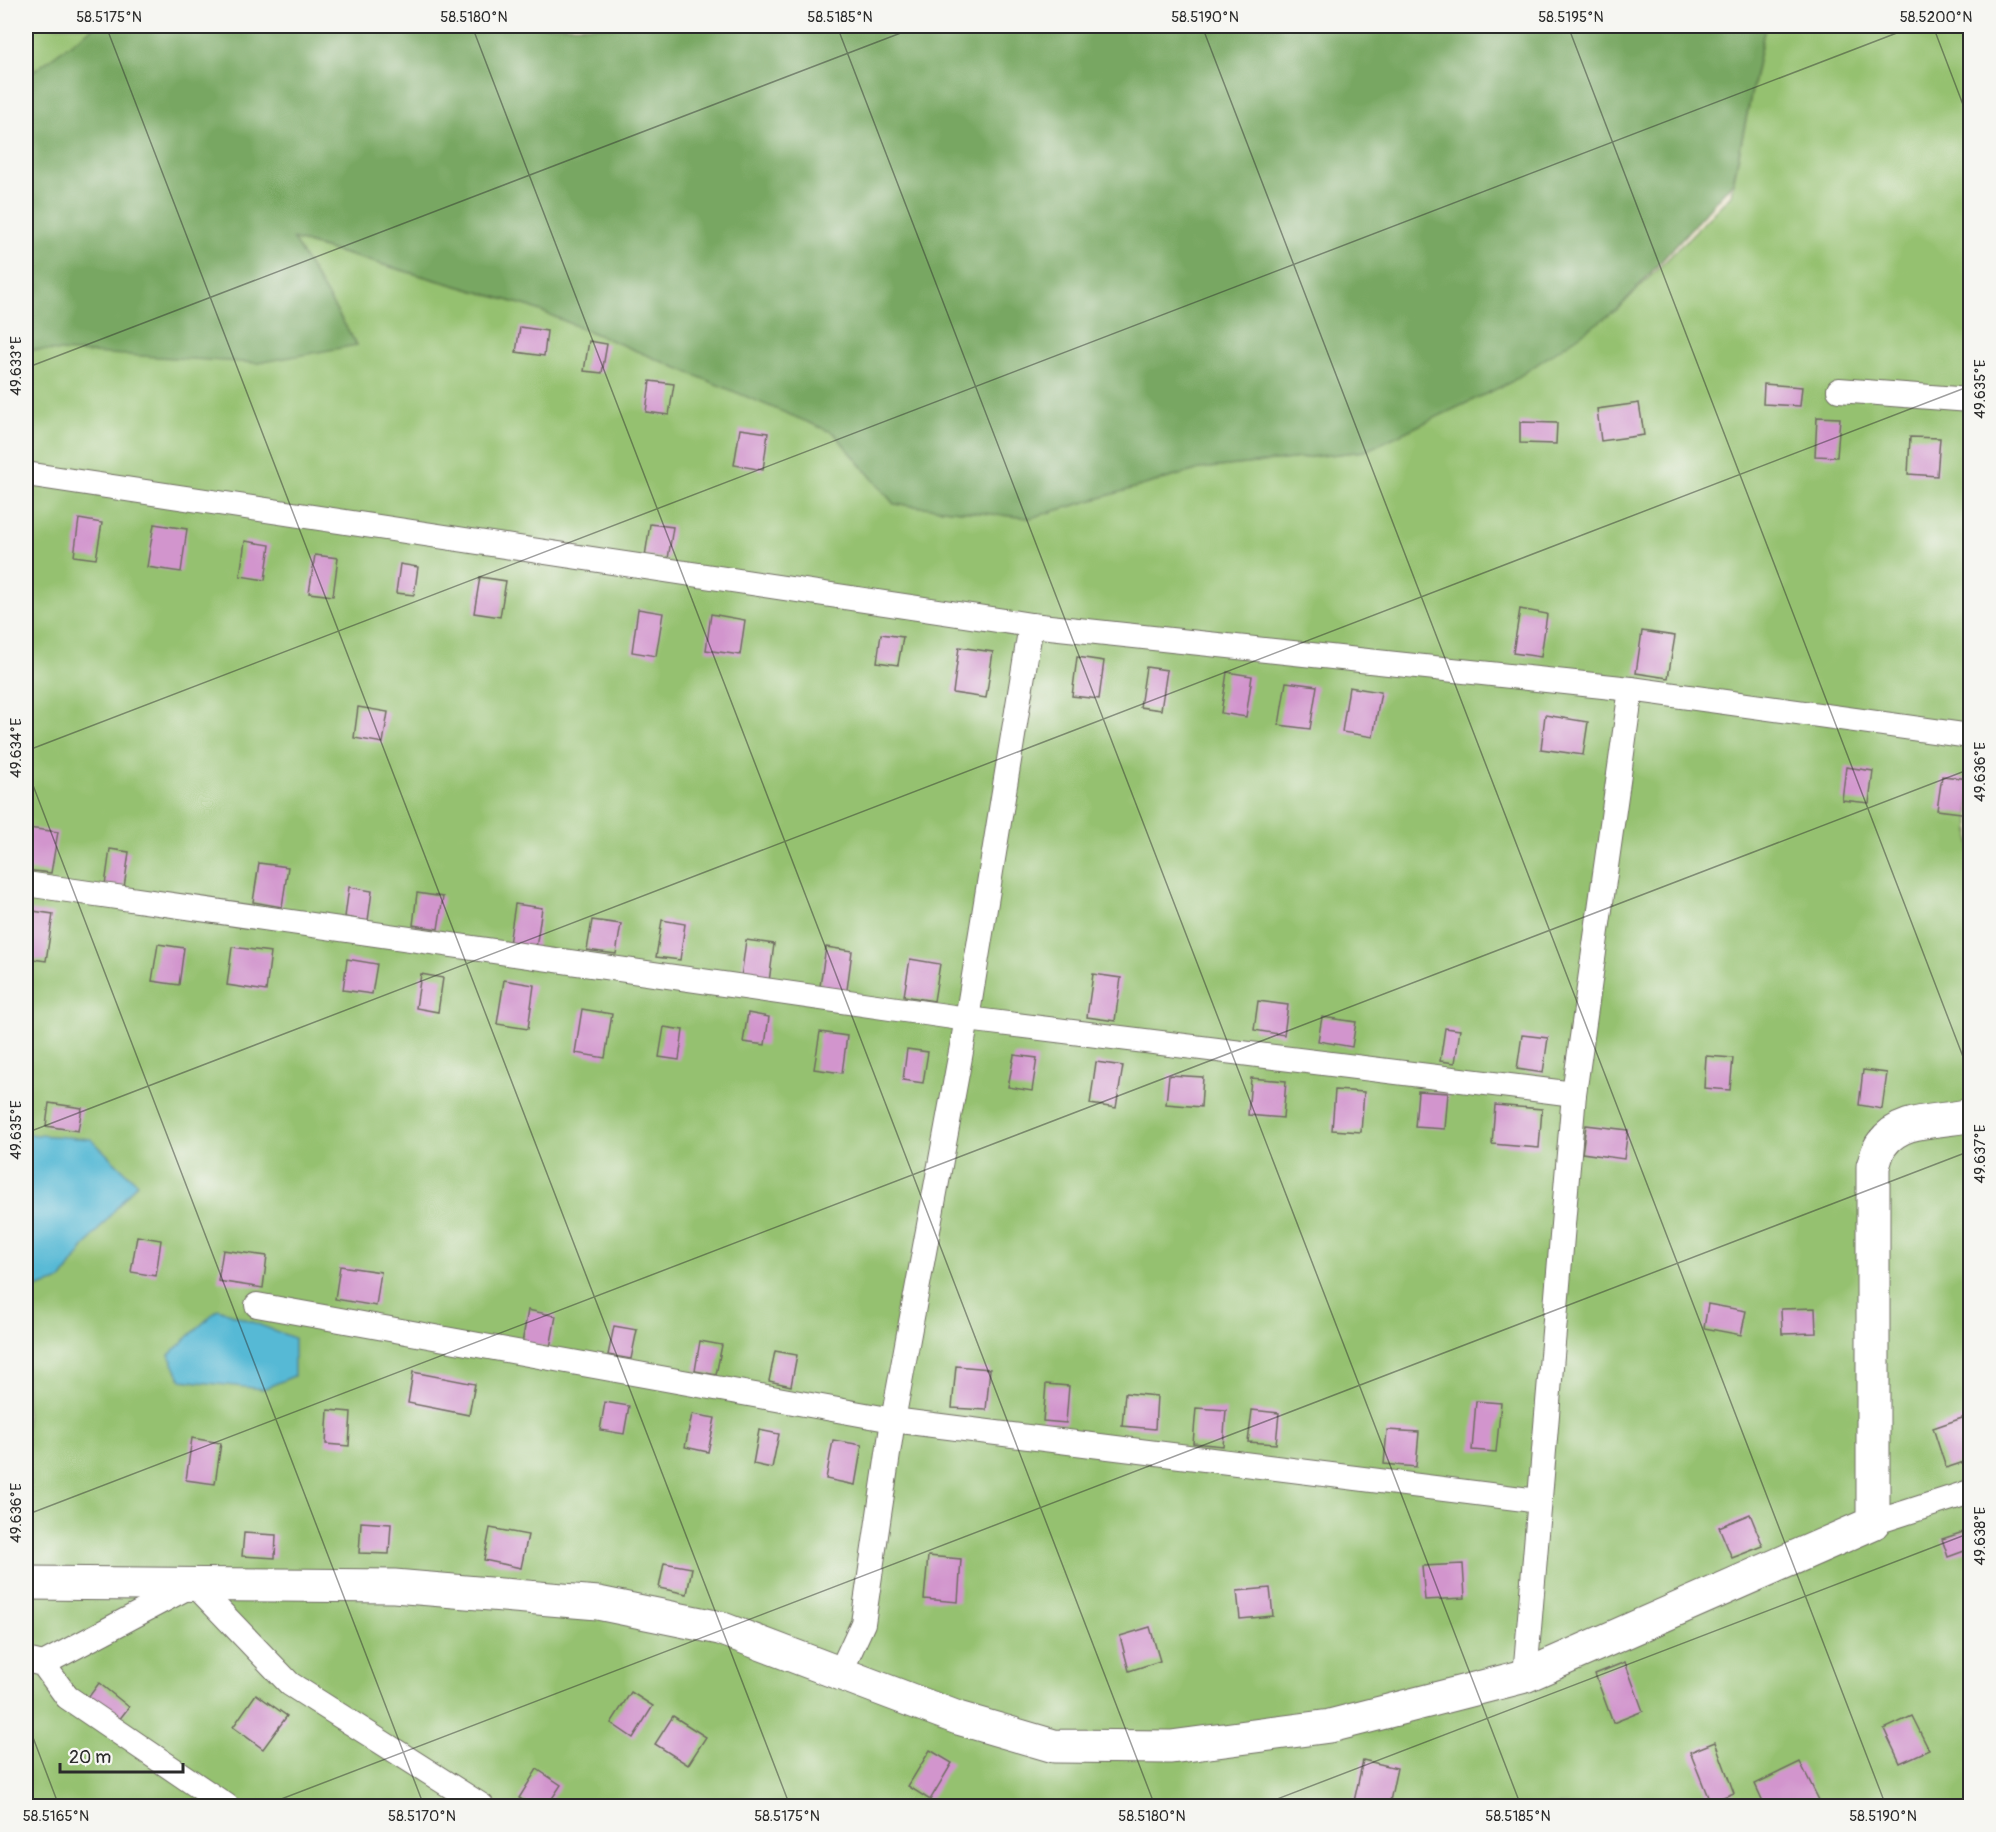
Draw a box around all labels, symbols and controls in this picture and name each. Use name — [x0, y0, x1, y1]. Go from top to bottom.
text: 58.5175°N — [76, 8, 142, 27]
text: 58.5180°N — [440, 8, 508, 27]
text: 58.5185°N — [807, 8, 873, 27]
text: 58.5190°N — [1171, 8, 1239, 27]
text: 58.5195°N — [1538, 8, 1604, 27]
text: 58.5200°N — [1900, 8, 1972, 27]
text: 49.633°E — [7, 336, 26, 396]
text: 49.635°E — [1971, 359, 1990, 419]
text: 49.634°E — [7, 718, 26, 778]
text: 49.636°E — [1971, 742, 1990, 802]
text: 49.635°E — [7, 1100, 26, 1160]
text: 49.637°E — [1971, 1124, 1990, 1184]
text: 49.636°E — [7, 1483, 26, 1543]
text: 49.638°E — [1971, 1506, 1990, 1565]
scale bar — [60, 1736, 183, 1774]
text: 20 m — [69, 1746, 111, 1769]
text: 58.5165°N — [23, 1807, 89, 1826]
text: 58.5170°N — [388, 1807, 456, 1826]
text: 58.5175°N — [754, 1807, 820, 1826]
text: 58.5180°N — [1118, 1807, 1186, 1826]
text: 58.5185°N — [1485, 1807, 1551, 1826]
text: 58.5190°N — [1849, 1807, 1917, 1826]

